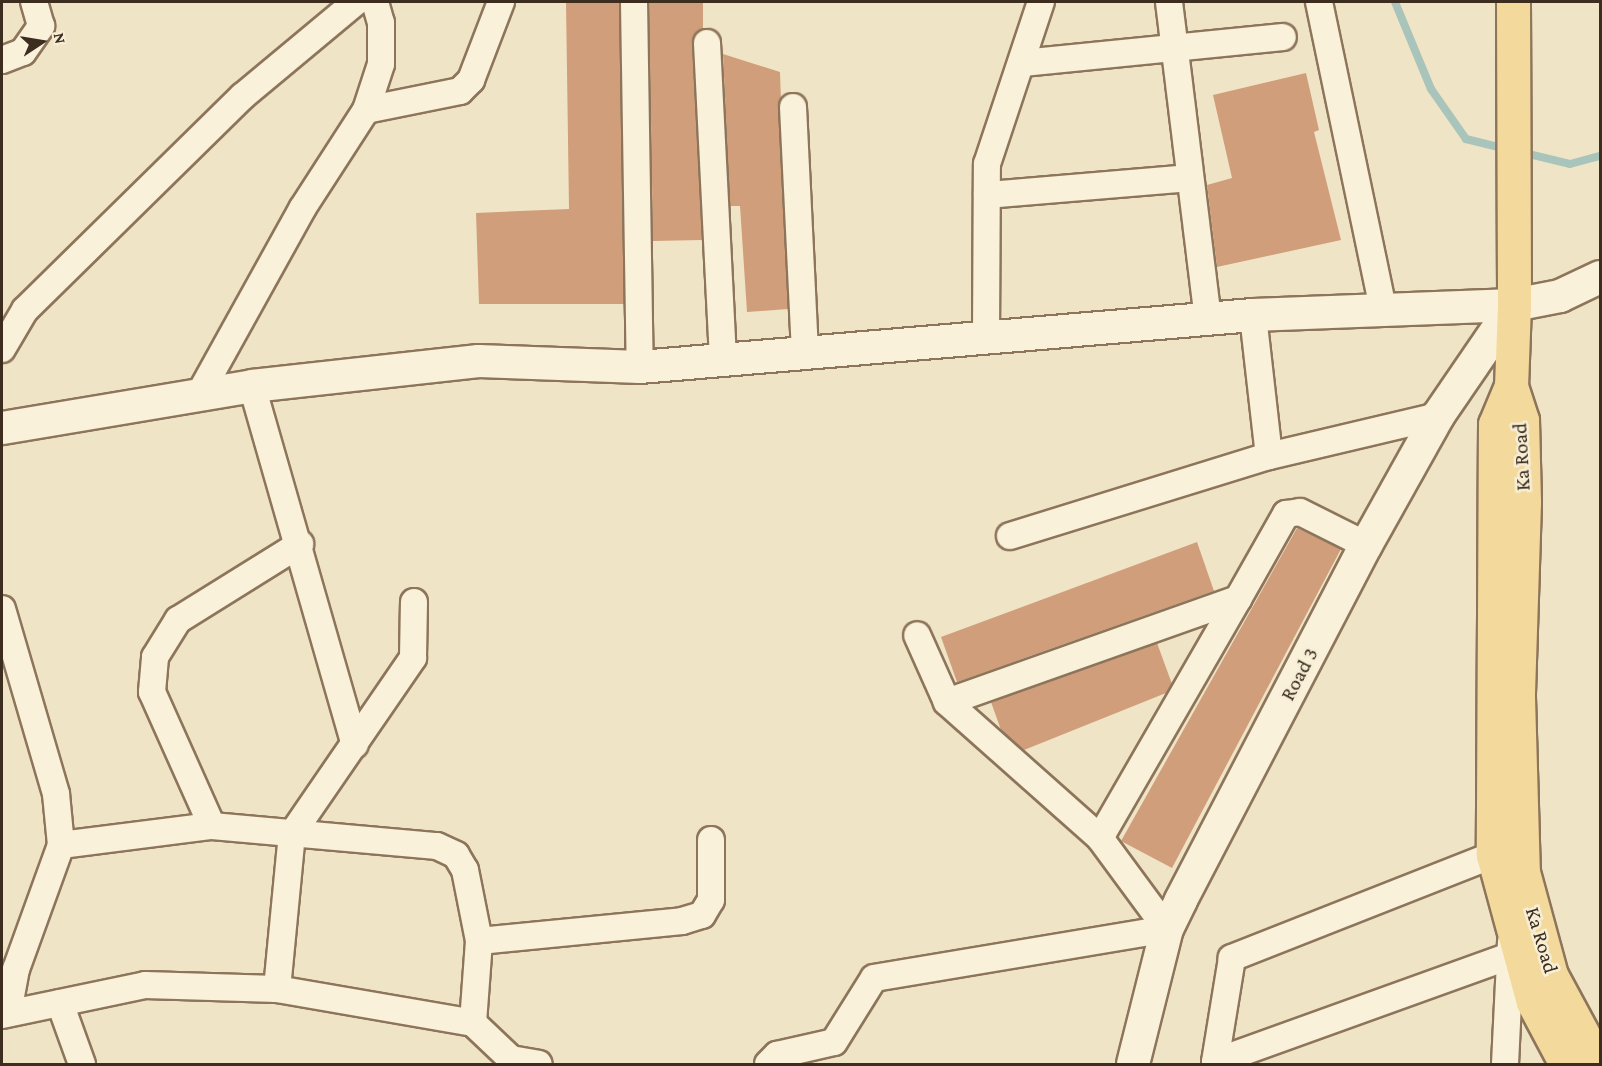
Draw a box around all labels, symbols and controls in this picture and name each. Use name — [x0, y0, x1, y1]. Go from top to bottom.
north arrow — [12, 12, 72, 72]
text: N — [51, 31, 70, 45]
street label: Ka Road — [1507, 422, 1535, 492]
street label: Road 3 — [1275, 643, 1323, 705]
street label: Ka Road — [1520, 904, 1564, 976]

